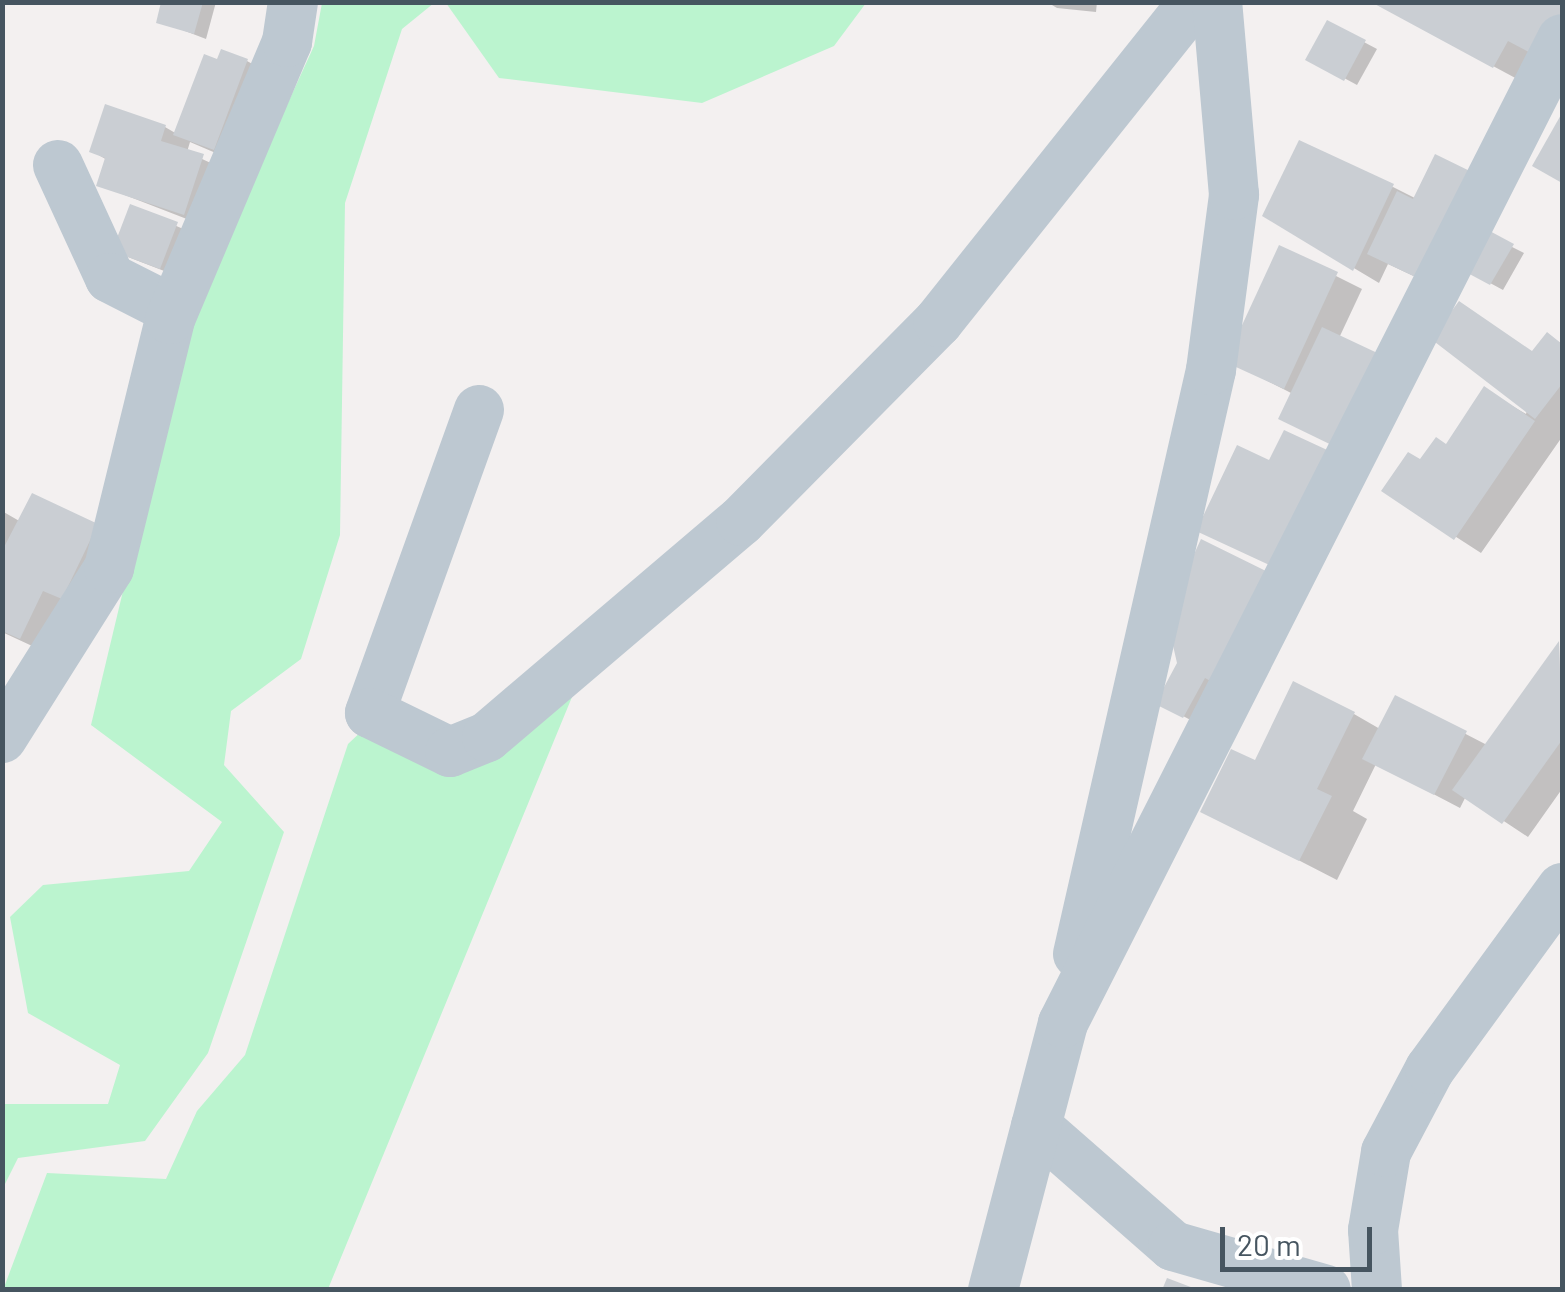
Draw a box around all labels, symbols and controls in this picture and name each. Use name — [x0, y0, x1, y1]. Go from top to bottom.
scale bar — [1225, 1207, 1378, 1269]
text: 20 m — [1237, 1226, 1301, 1262]

